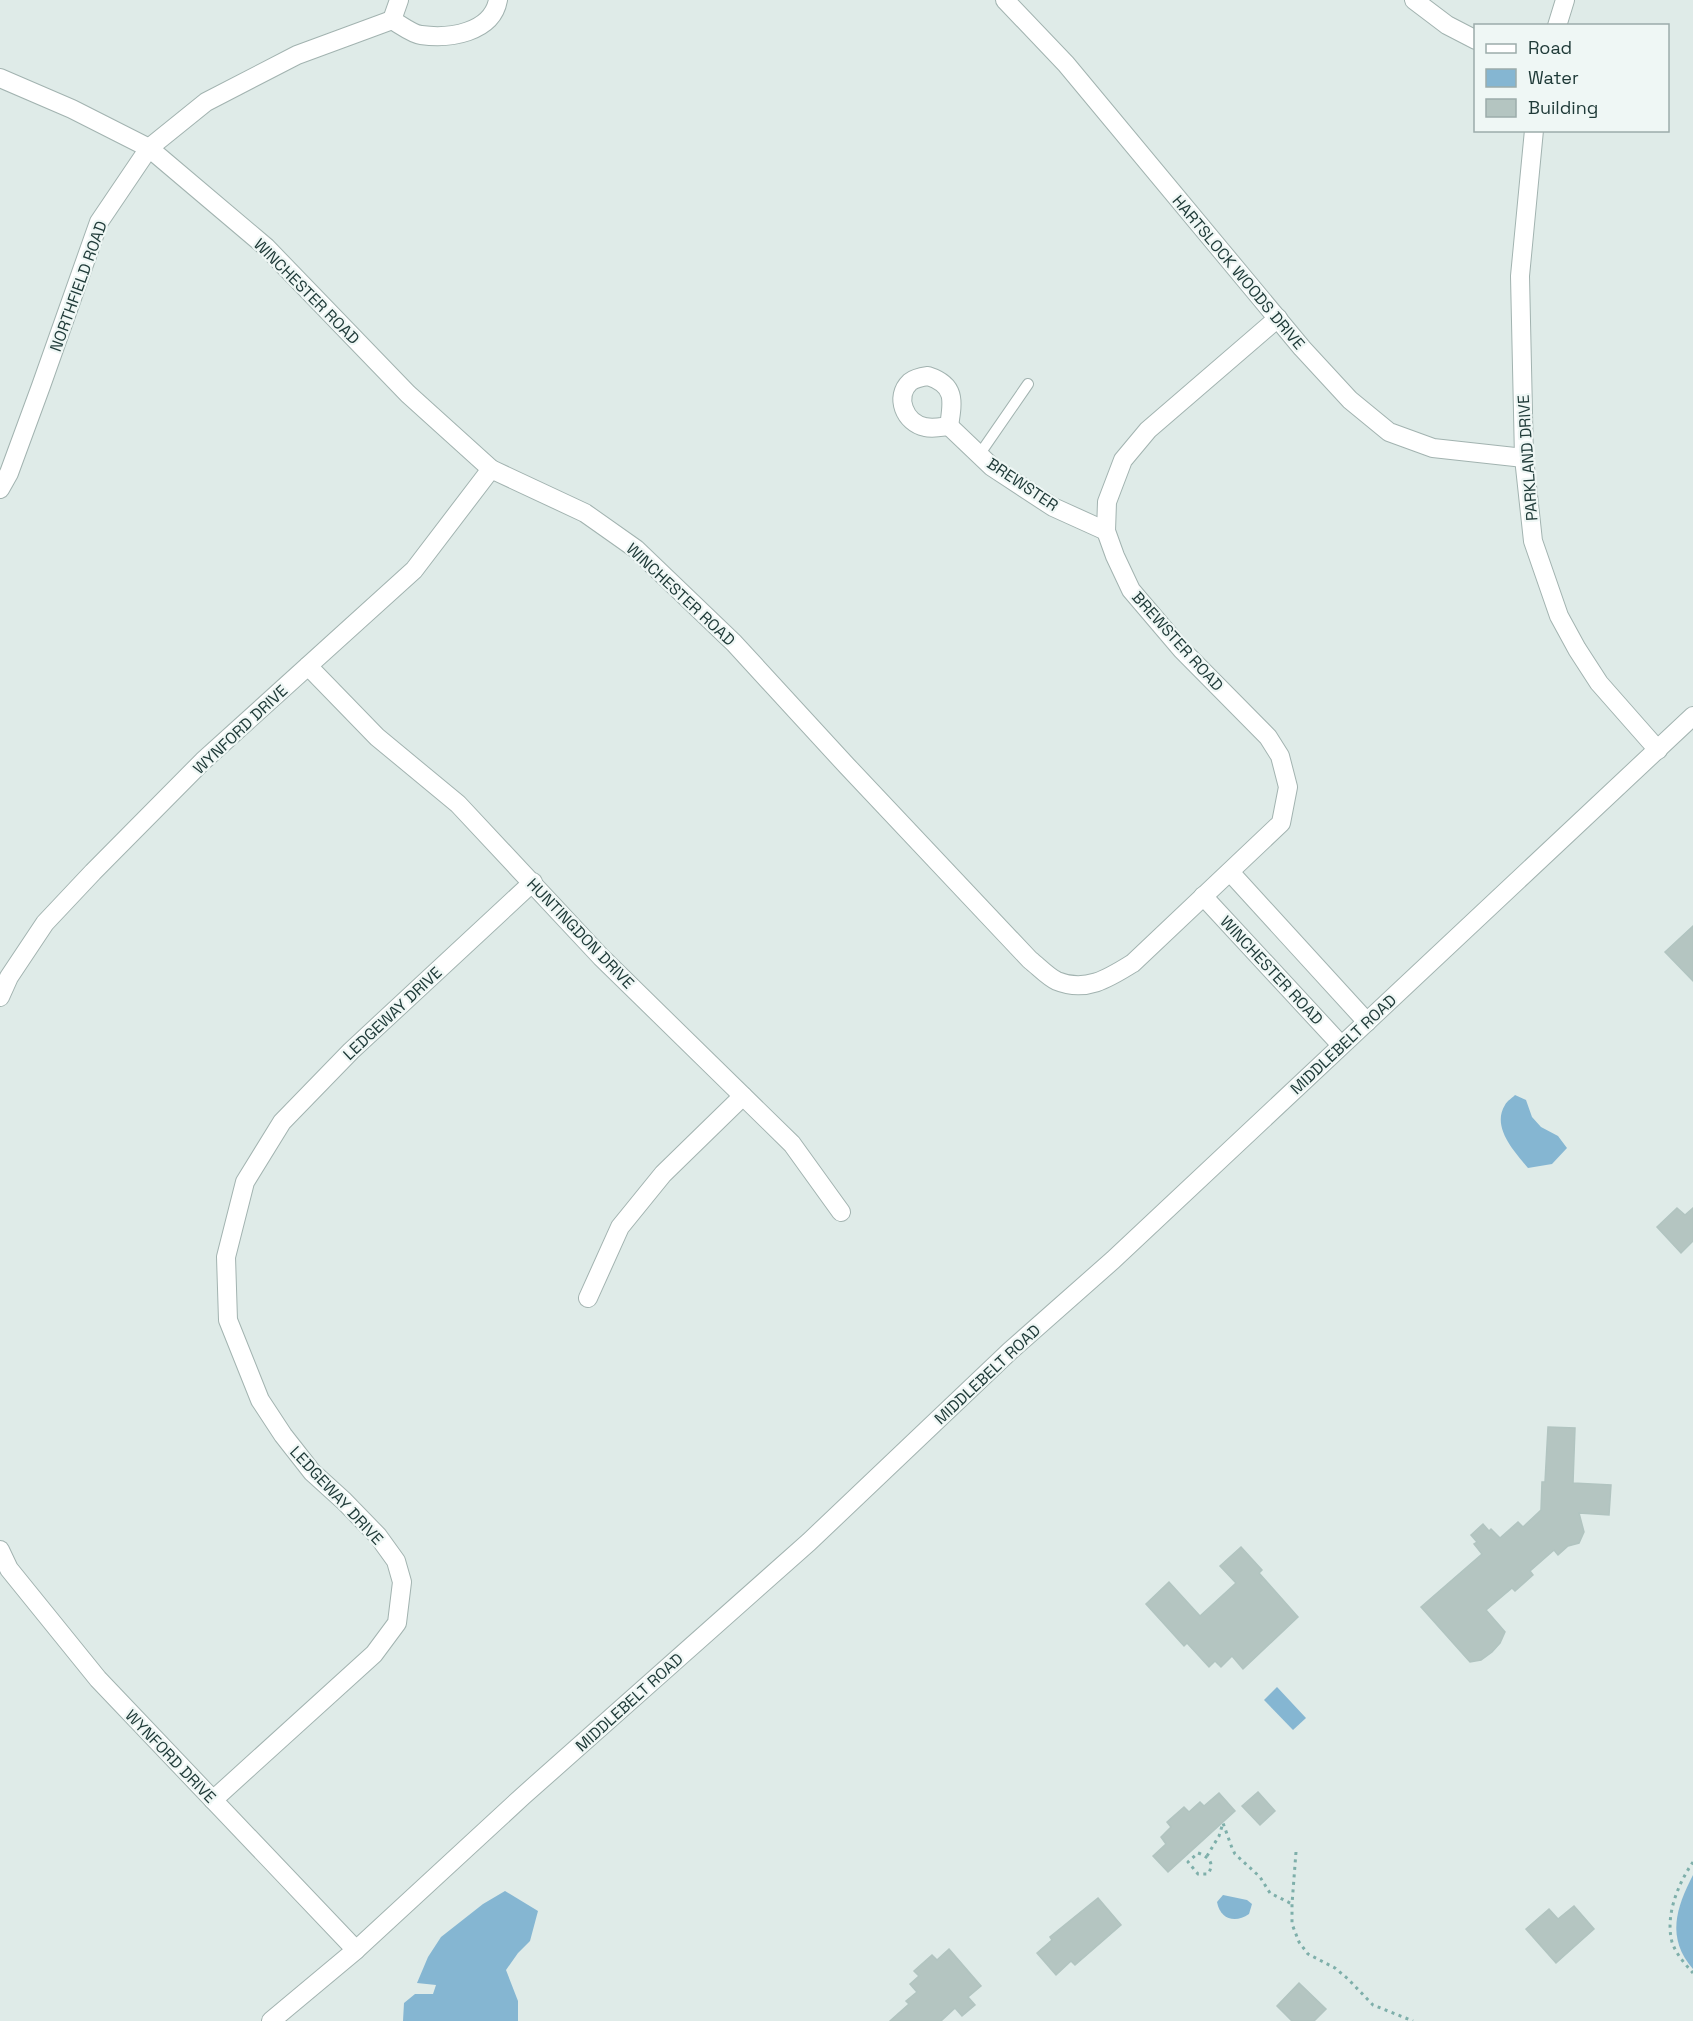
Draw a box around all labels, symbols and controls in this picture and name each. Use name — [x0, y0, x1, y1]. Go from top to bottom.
legend — [1474, 24, 1669, 132]
text: Road — [1528, 36, 1572, 59]
text: Water — [1528, 66, 1579, 89]
text: Building — [1528, 96, 1598, 119]
street label: HARTSLOCK WOODS DRIVE — [1168, 191, 1309, 354]
street label: NORTHFIELD ROAD — [45, 218, 112, 354]
street label: WINCHESTER ROAD — [249, 234, 364, 349]
street label: PARKLAND DRIVE — [1513, 394, 1542, 522]
street label: BREWSTER — [983, 453, 1062, 516]
street label: WINCHESTER ROAD — [622, 538, 740, 650]
street label: BREWSTER ROAD — [1127, 587, 1228, 696]
street label: WYNFORD DRIVE — [189, 680, 292, 779]
street label: HUNTINGDON DRIVE — [522, 874, 639, 993]
street label: WINCHESTER ROAD — [1216, 911, 1328, 1029]
street label: LEDGEWAY DRIVE — [339, 962, 446, 1065]
street label: MIDDLEBELT ROAD — [1286, 990, 1401, 1099]
street label: MIDDLEBELT ROAD — [930, 1320, 1045, 1429]
street label: LEDGEWAY DRIVE — [285, 1442, 388, 1549]
street label: MIDDLEBELT ROAD — [571, 1649, 688, 1756]
street label: WYNFORD DRIVE — [121, 1705, 221, 1808]

